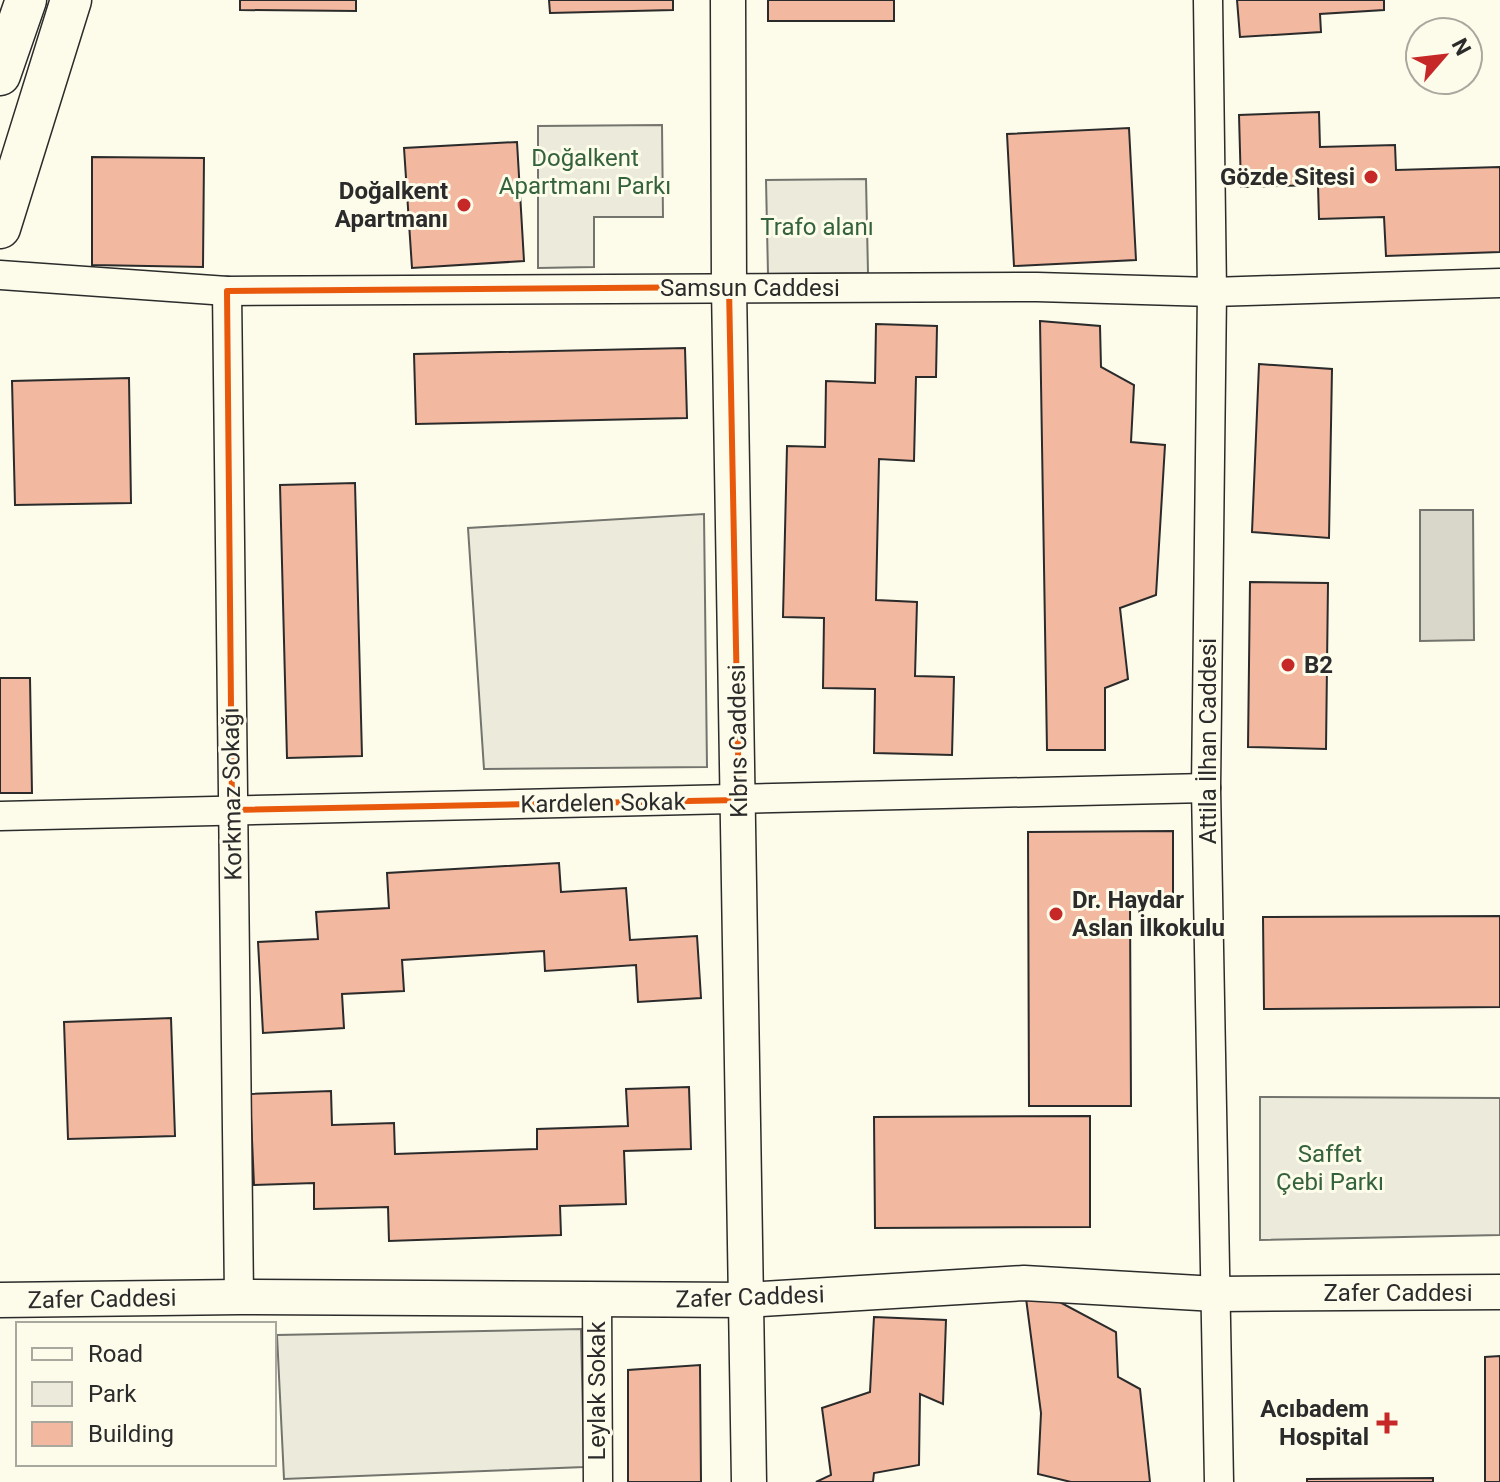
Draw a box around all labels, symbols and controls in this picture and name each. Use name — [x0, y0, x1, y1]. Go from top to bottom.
north arrow — [1404, 16, 1484, 96]
text: N — [1447, 34, 1476, 60]
park label: Doğalkent Apartmanı Parkı — [499, 144, 671, 200]
place label: Gözde Sitesi — [1220, 163, 1355, 191]
marker: Gözde Sitesi — [1362, 168, 1380, 186]
place label: Doğalkent Apartmanı — [335, 177, 448, 233]
marker: Doğalkent Apartmanı — [455, 196, 473, 214]
park label: Trafo alanı — [760, 213, 874, 241]
street label: Samsun Caddesi — [660, 274, 840, 302]
street label: Attila İlhan Caddesi — [1194, 638, 1222, 844]
place label: B2 — [1304, 651, 1333, 679]
marker: B2 — [1279, 656, 1297, 674]
street label: Kıbrıs Caddesi — [723, 664, 753, 818]
street label: Korkmaz Sokağı — [216, 707, 248, 881]
street label: Kardelen Sokak — [520, 788, 687, 818]
place label: Dr. Haydar Aslan İlkokulu — [1072, 886, 1225, 942]
marker: Dr. Haydar Aslan İlkokulu — [1047, 905, 1065, 923]
park label: Saffet Çebi Parkı — [1276, 1140, 1384, 1196]
street label: Zafer Caddesi — [1323, 1279, 1473, 1307]
street label: Zafer Caddesi — [675, 1280, 825, 1314]
street label: Zafer Caddesi — [27, 1284, 177, 1314]
street label: Leylak Sokak — [583, 1321, 611, 1461]
legend — [16, 1322, 276, 1466]
text: Road — [88, 1340, 143, 1368]
text: Park — [88, 1380, 137, 1408]
place label: Acıbadem Hospital — [1260, 1395, 1369, 1451]
marker: Acıbadem Hospital — [1376, 1412, 1398, 1434]
text: Building — [88, 1420, 174, 1448]

